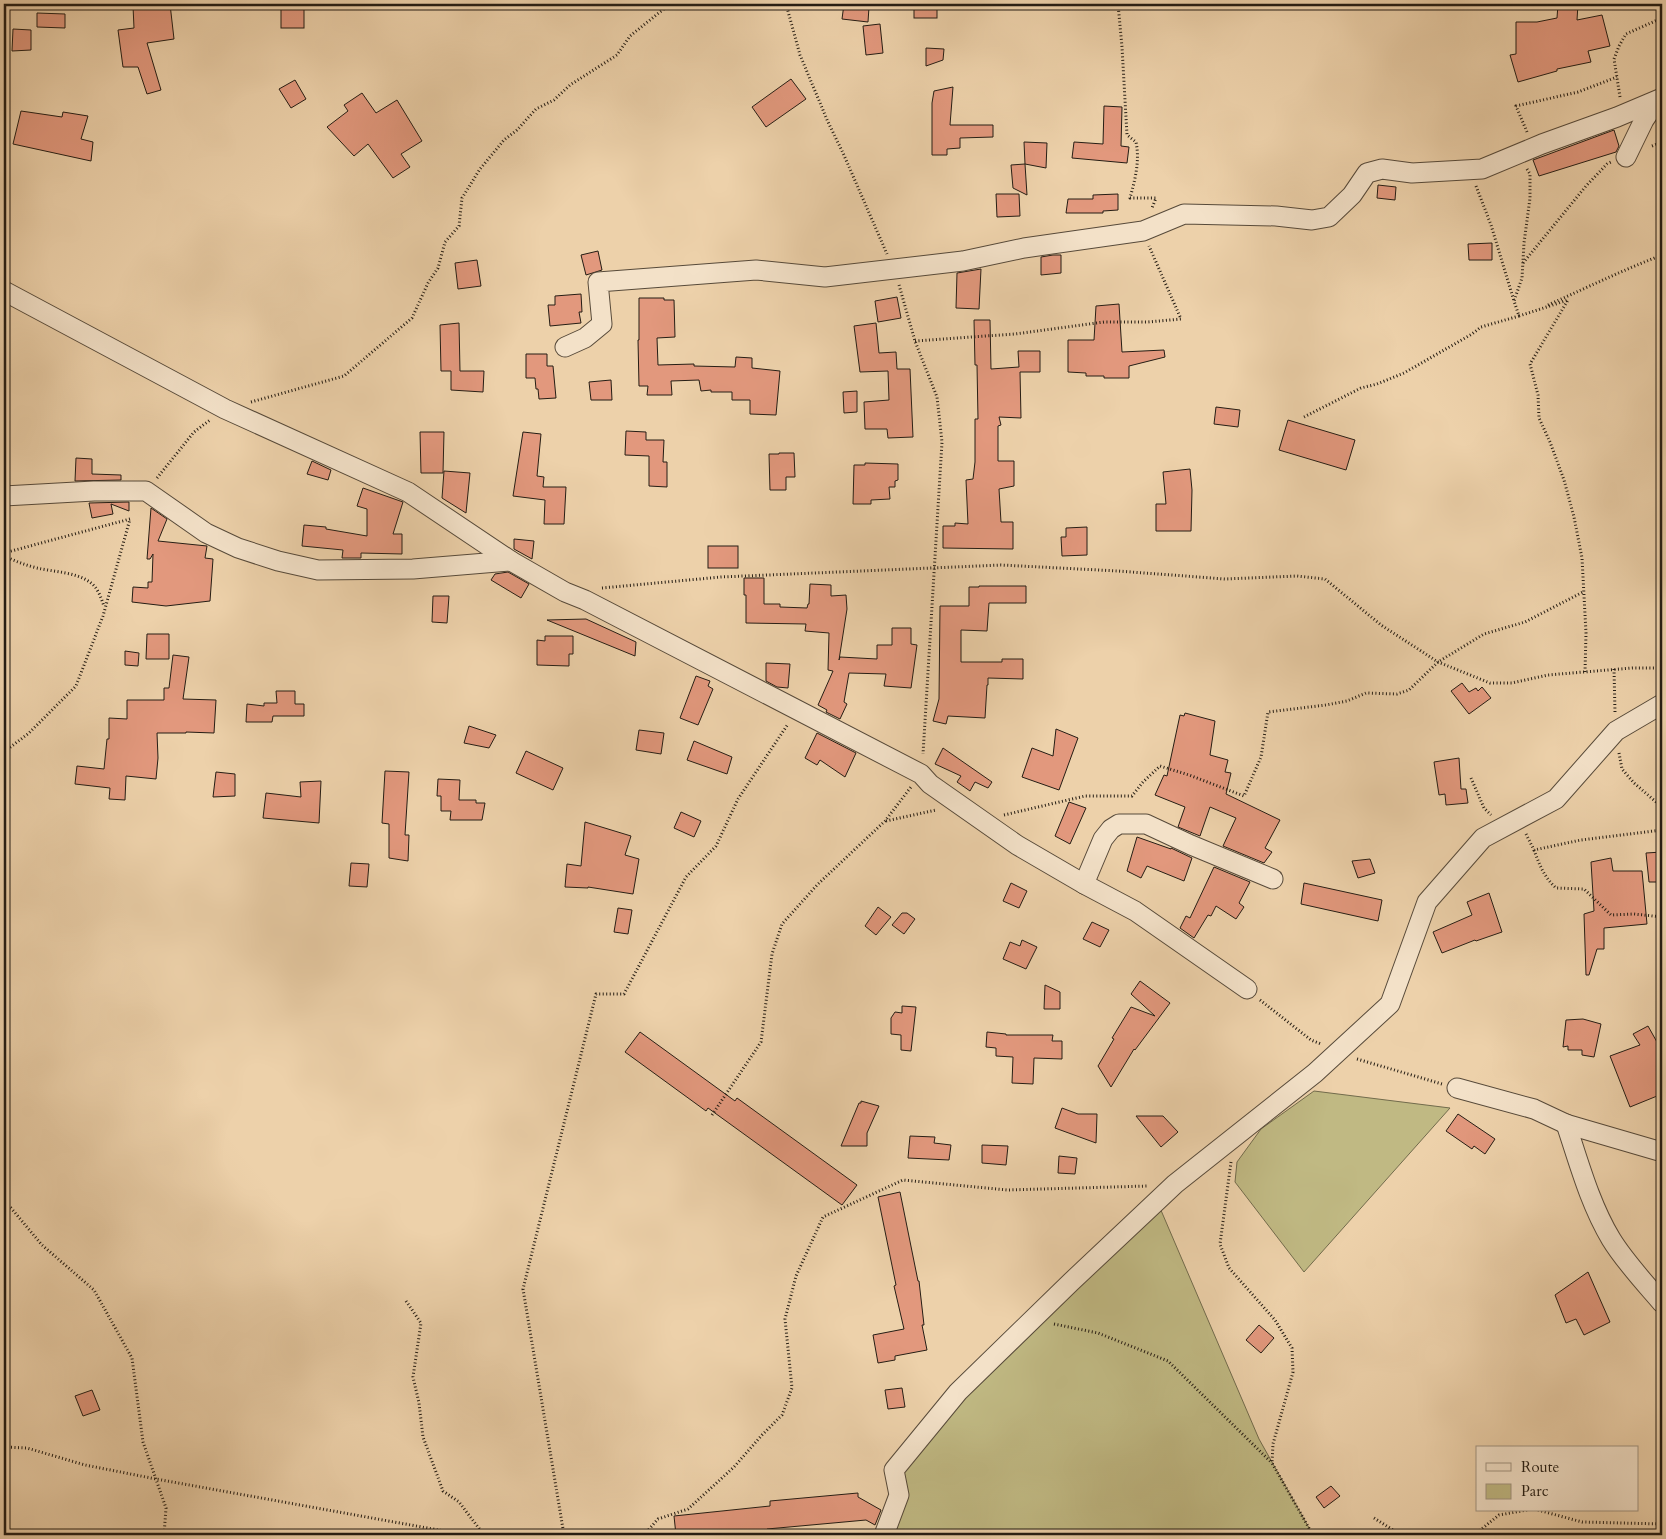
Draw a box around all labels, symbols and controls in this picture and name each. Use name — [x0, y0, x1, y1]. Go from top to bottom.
legend — [1476, 1446, 1638, 1512]
text: Route — [1521, 1457, 1559, 1477]
text: Parc — [1521, 1481, 1549, 1501]

